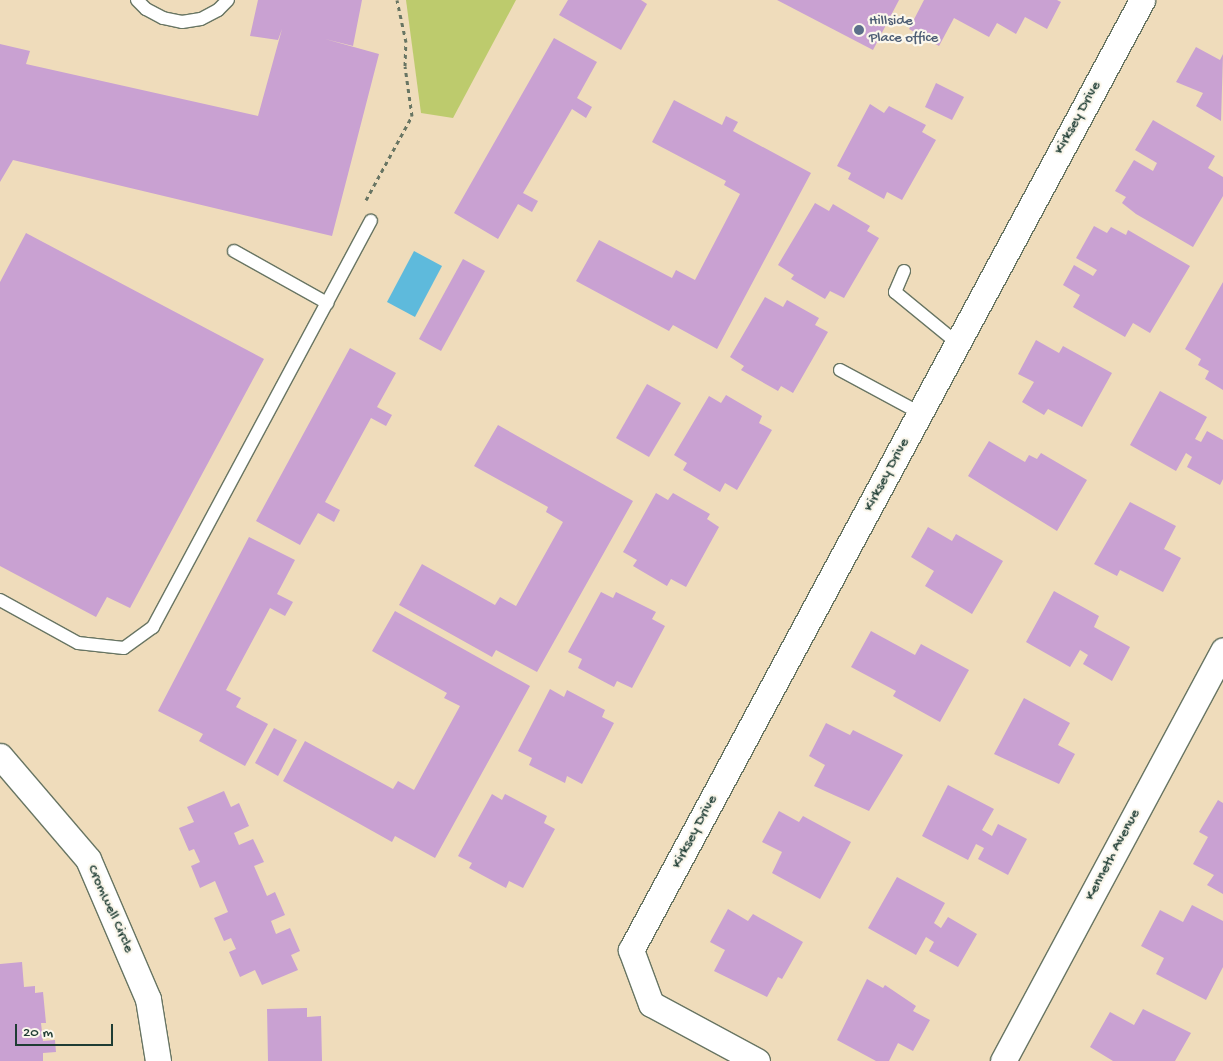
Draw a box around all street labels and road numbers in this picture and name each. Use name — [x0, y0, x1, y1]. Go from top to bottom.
street label: Kirksey Drive — [1051, 78, 1105, 158]
street label: Kirksey Drive — [860, 435, 914, 515]
street label: Kirksey Drive — [668, 792, 722, 872]
street label: Kenneth Avenue — [1081, 806, 1145, 904]
street label: Cromwell Circle — [83, 862, 137, 956]

